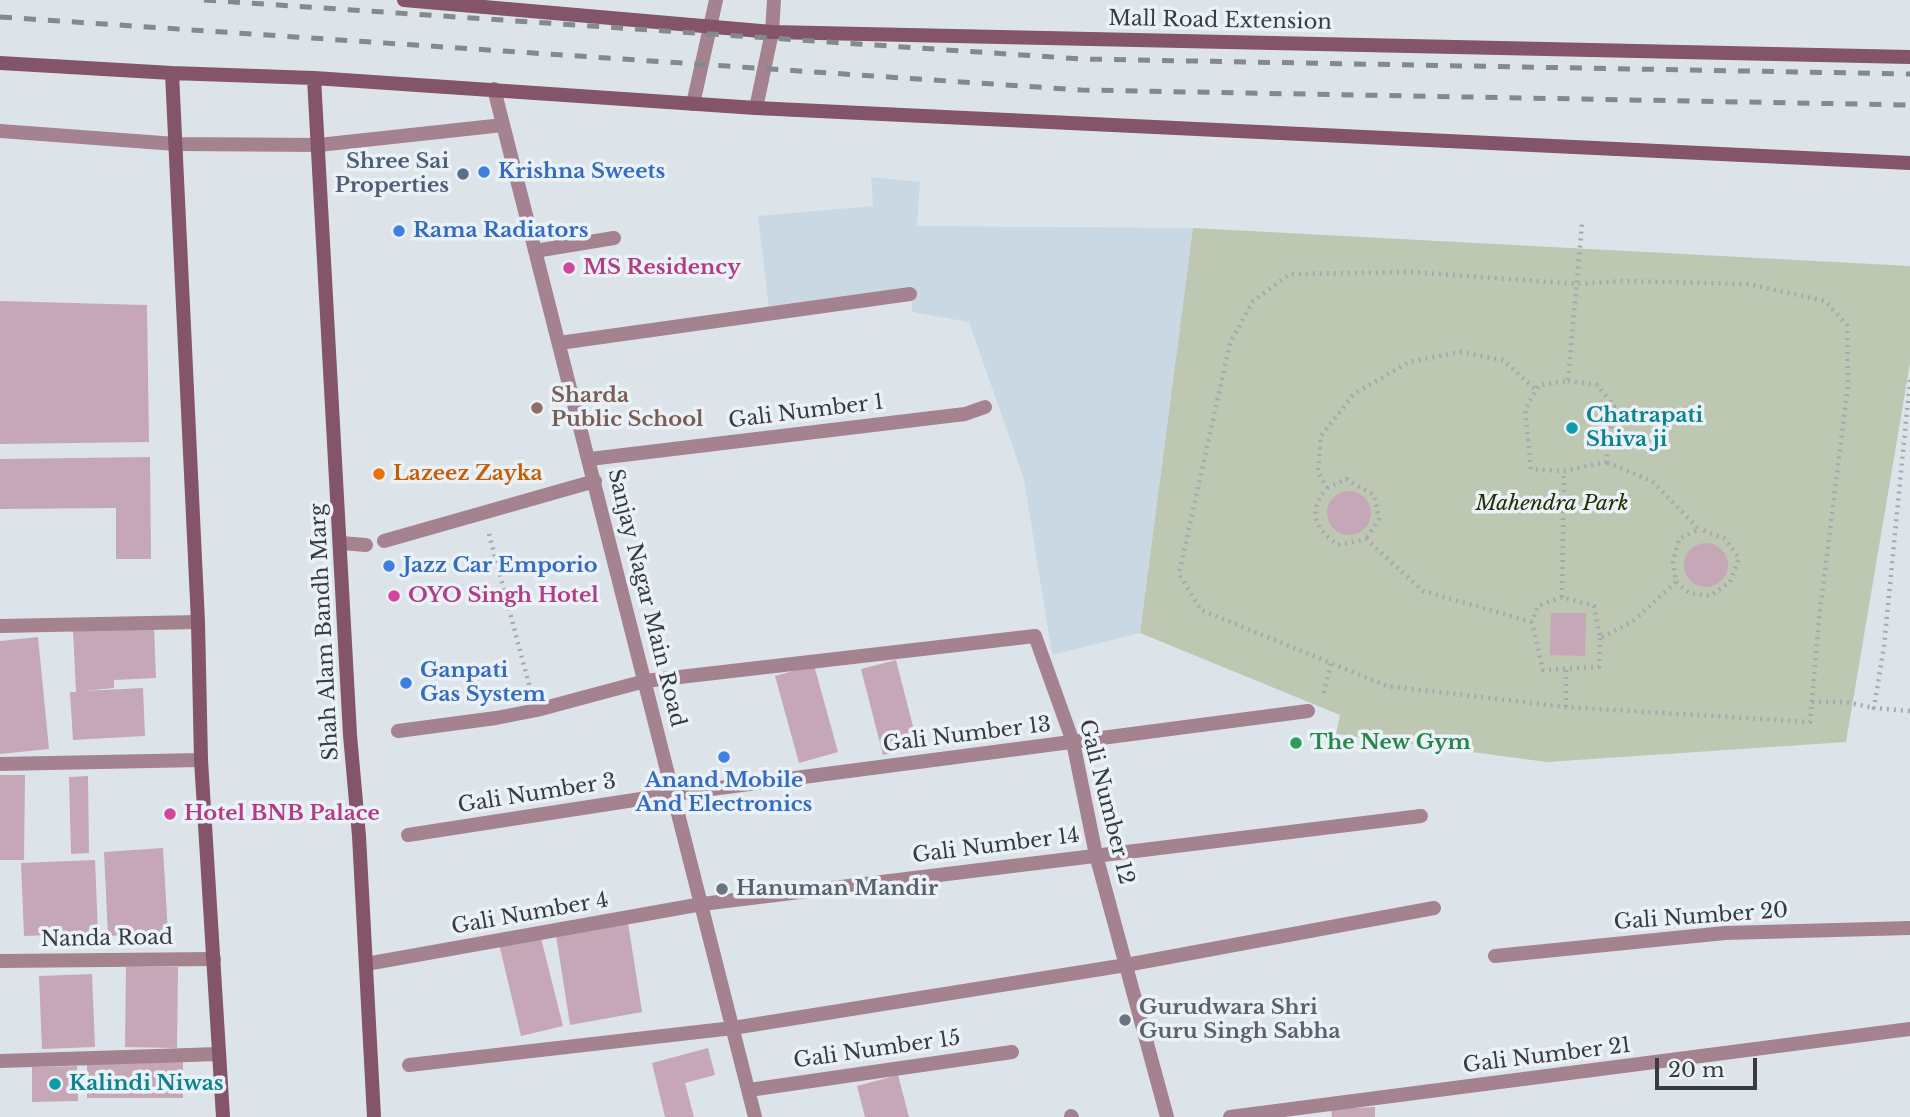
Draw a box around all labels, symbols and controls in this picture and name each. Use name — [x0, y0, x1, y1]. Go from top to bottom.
street label: Mall Road Extension — [1108, 6, 1332, 36]
place label: Shree Sai Properties — [335, 149, 449, 199]
place label: Krishna Sweets — [498, 159, 665, 185]
marker: Krishna Sweets — [476, 164, 492, 180]
marker: Shree Sai Properties — [455, 166, 471, 182]
place label: Rama Radiators — [413, 218, 589, 244]
marker: Rama Radiators — [391, 223, 407, 239]
place label: MS Residency — [583, 255, 741, 281]
marker: MS Residency — [561, 260, 577, 276]
place label: Sharda Public School — [551, 383, 704, 433]
street label: Gali Number 1 — [727, 390, 885, 434]
marker: Sharda Public School — [529, 400, 545, 416]
place label: Chatrapati Shiva ji — [1586, 403, 1703, 453]
marker: Chatrapati Shiva ji — [1564, 420, 1580, 436]
place label: Lazeez Zayka — [393, 461, 543, 487]
marker: Lazeez Zayka — [371, 466, 387, 482]
street label: Sanjay Nagar Main Road — [602, 466, 690, 730]
park label: Mahendra Park — [1476, 491, 1628, 517]
street label: Shah Alam Bandh Marg — [306, 503, 344, 761]
place label: Jazz Car Emporio — [403, 553, 598, 579]
marker: Jazz Car Emporio — [381, 558, 397, 574]
place label: OYO Singh Hotel — [408, 583, 599, 609]
marker: OYO Singh Hotel — [386, 588, 402, 604]
place label: Ganpati Gas System — [420, 658, 546, 708]
marker: Ganpati Gas System — [398, 675, 414, 691]
street label: Gali Number 13 — [882, 712, 1052, 758]
street label: Gali Number 12 — [1073, 717, 1139, 887]
place label: The New Gym — [1310, 730, 1471, 756]
marker: The New Gym — [1288, 735, 1304, 751]
marker: Anand Mobile And Electronics — [716, 749, 732, 765]
place label: Anand Mobile And Electronics — [636, 768, 812, 818]
street label: Gali Number 3 — [456, 769, 618, 819]
place label: Hotel BNB Palace — [184, 801, 380, 827]
marker: Hotel BNB Palace — [162, 806, 178, 822]
street label: Gali Number 14 — [911, 823, 1081, 869]
place label: Hanuman Mandir — [736, 876, 938, 902]
marker: Hanuman Mandir — [714, 881, 730, 897]
street label: Gali Number 4 — [450, 888, 610, 940]
street label: Gali Number 20 — [1613, 898, 1789, 936]
street label: Nanda Road — [41, 925, 173, 953]
place label: Gurudwara Shri Guru Singh Sabha — [1139, 995, 1341, 1045]
marker: Gurudwara Shri Guru Singh Sabha — [1117, 1012, 1133, 1028]
street label: Gali Number 15 — [792, 1026, 962, 1074]
street label: Gali Number 21 — [1462, 1033, 1632, 1079]
scale bar — [1658, 1044, 1759, 1088]
text: 20 m — [1668, 1057, 1725, 1083]
place label: Kalindi Niwas — [69, 1071, 224, 1097]
marker: Kalindi Niwas — [47, 1076, 63, 1092]

